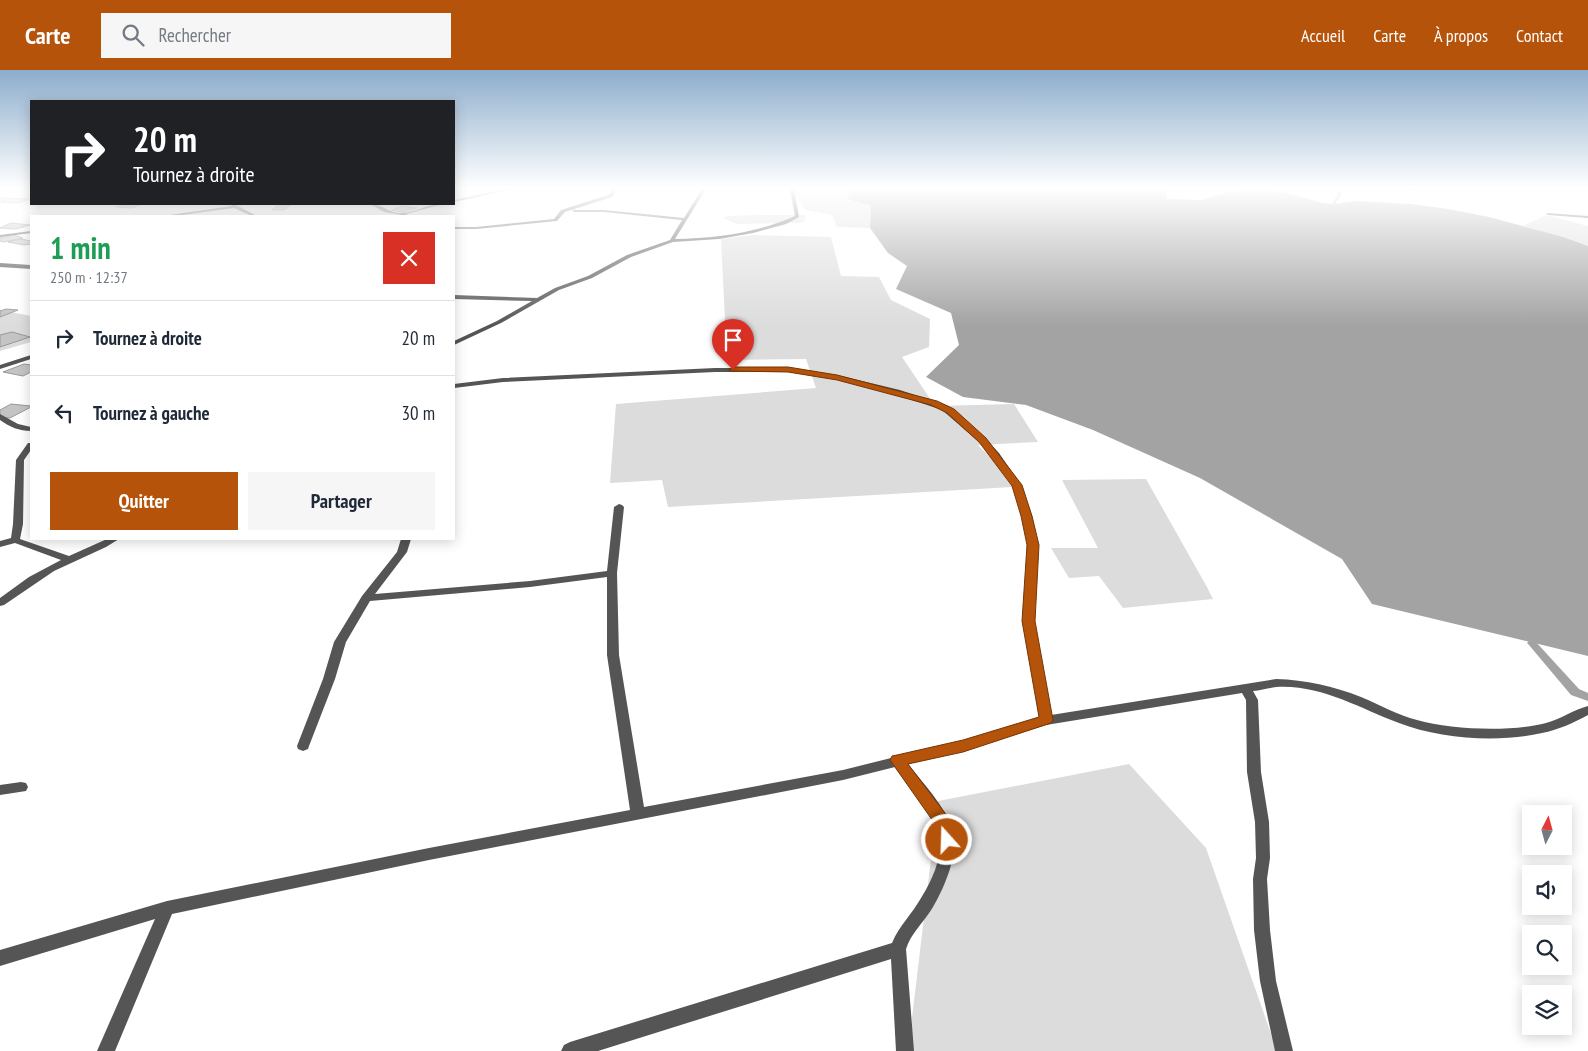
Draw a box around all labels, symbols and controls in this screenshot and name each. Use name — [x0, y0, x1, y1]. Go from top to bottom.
search box — [101, 13, 451, 58]
text: Carte — [25, 20, 71, 51]
icon: search — [119, 21, 147, 49]
text: Rechercher — [159, 23, 231, 47]
text: Accueil — [1301, 24, 1345, 47]
text: Carte — [1373, 24, 1406, 47]
text: À propos — [1434, 24, 1488, 47]
text: Contact — [1516, 24, 1563, 47]
text: 20 m — [133, 116, 197, 162]
icon: right — [50, 120, 115, 185]
text: Tournez à droite — [133, 160, 255, 188]
text: 1 min — [50, 228, 111, 267]
button: close — [383, 232, 435, 284]
text: 250 m · 12:37 — [50, 267, 128, 287]
pin — [712, 319, 754, 370]
icon: right — [50, 324, 78, 352]
text: Tournez à droite — [93, 326, 202, 350]
text: 20 m — [402, 326, 435, 350]
icon: arrive — [719, 326, 747, 354]
icon: left — [50, 399, 78, 427]
text: Tournez à gauche — [93, 401, 210, 425]
text: 30 m — [402, 401, 435, 425]
button: Quitter — [50, 472, 238, 530]
button: Partager — [248, 472, 435, 530]
north arrow — [1522, 805, 1572, 855]
map controls — [1522, 805, 1572, 1035]
position arrow — [920, 813, 972, 865]
button: sound — [1522, 865, 1572, 915]
button: search — [1522, 925, 1572, 975]
button: layers — [1522, 985, 1572, 1035]

